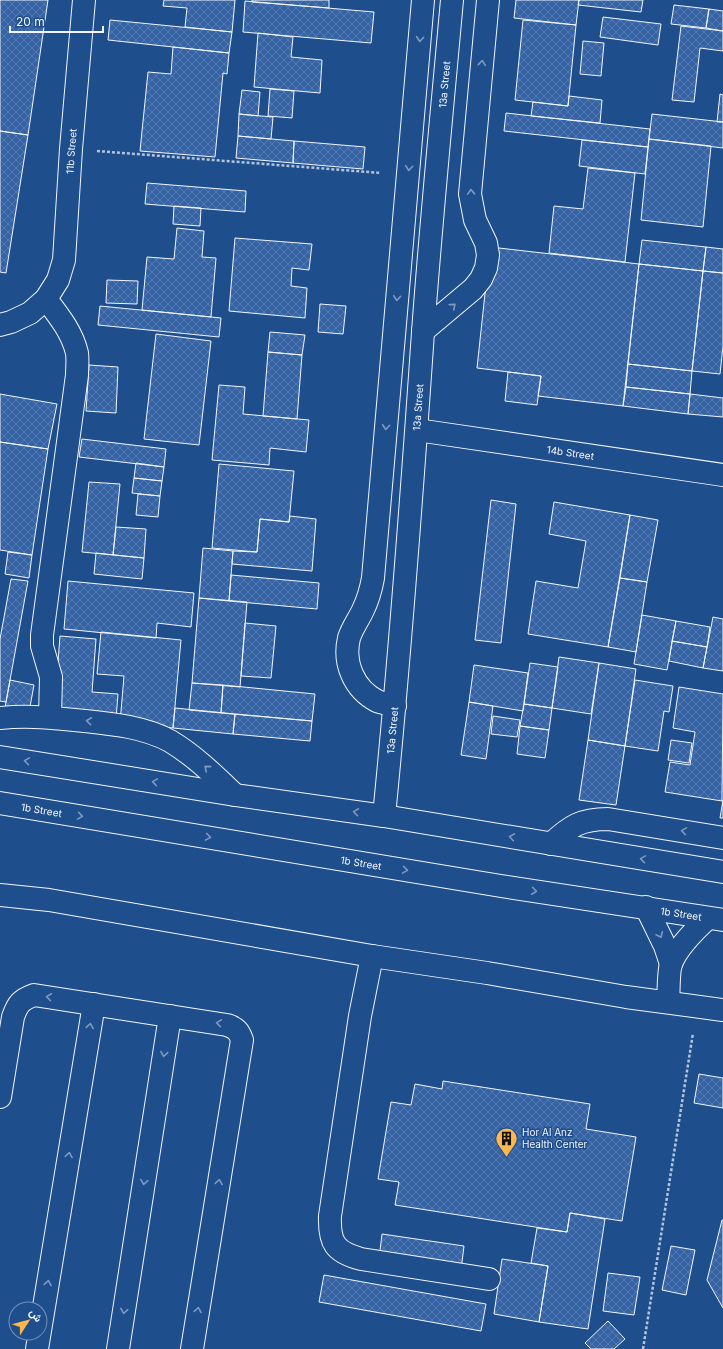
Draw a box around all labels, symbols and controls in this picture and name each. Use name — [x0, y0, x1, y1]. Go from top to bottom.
scale bar — [10, 8, 103, 34]
text: 20 m — [16, 14, 45, 29]
one-way arrow — [415, 36, 424, 42]
street label: 13a Street — [436, 60, 452, 109]
one-way arrow — [477, 60, 486, 66]
street label: 11b Street — [63, 127, 79, 174]
one-way arrow — [404, 165, 413, 171]
one-way arrow — [466, 189, 475, 195]
one-way arrow — [393, 295, 402, 301]
one-way arrow — [449, 303, 456, 310]
street label: 13a Street — [410, 383, 425, 431]
one-way arrow — [382, 424, 391, 430]
street label: 14b Street — [546, 443, 596, 462]
street label: 13a Street — [384, 706, 400, 754]
one-way arrow — [86, 717, 92, 726]
one-way arrow — [24, 757, 30, 766]
one-way arrow — [204, 766, 211, 773]
one-way arrow — [152, 778, 158, 787]
street label: 1b Street — [20, 801, 63, 819]
one-way arrow — [353, 808, 359, 817]
one-way arrow — [77, 811, 83, 820]
one-way arrow — [681, 828, 688, 836]
one-way arrow — [205, 832, 211, 841]
one-way arrow — [509, 833, 515, 842]
street label: 1b Street — [340, 854, 383, 872]
one-way arrow — [640, 855, 646, 864]
one-way arrow — [402, 865, 409, 874]
one-way arrow — [531, 886, 537, 895]
street label: 1b Street — [660, 905, 703, 923]
one-way arrow — [655, 931, 663, 938]
one-way arrow — [46, 993, 52, 1002]
one-way arrow — [216, 1019, 222, 1028]
one-way arrow — [85, 1023, 94, 1029]
one-way arrow — [160, 1051, 169, 1057]
building icon: Hor Al Anz Health Center — [494, 1125, 520, 1158]
place label: Hor Al Anz Health Center — [522, 1126, 588, 1150]
one-way arrow — [64, 1151, 73, 1158]
one-way arrow — [140, 1179, 149, 1186]
one-way arrow — [214, 1179, 223, 1185]
one-way arrow — [43, 1280, 52, 1286]
north arrow — [8, 1301, 48, 1341]
text: ش — [27, 1306, 46, 1325]
one-way arrow — [193, 1307, 202, 1314]
one-way arrow — [120, 1308, 129, 1314]

